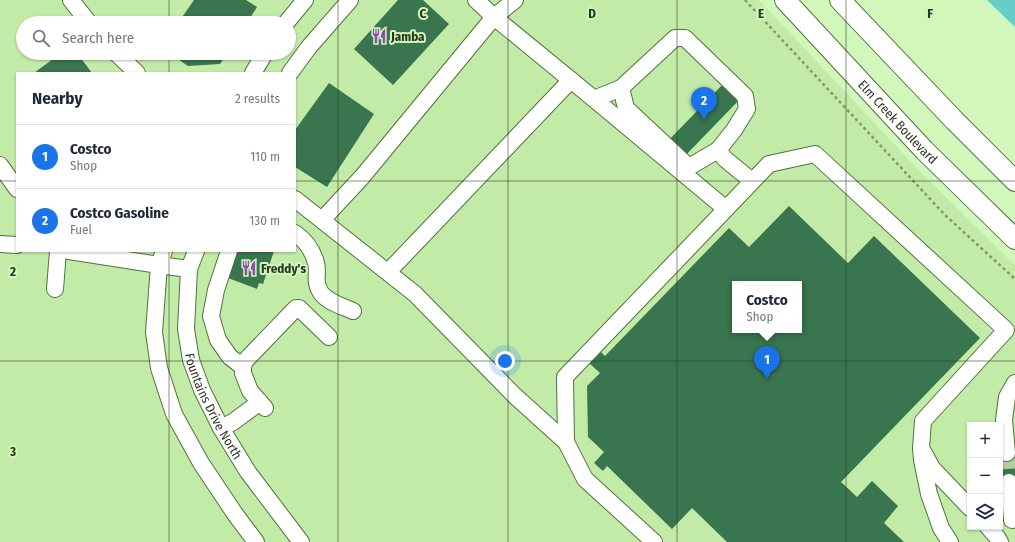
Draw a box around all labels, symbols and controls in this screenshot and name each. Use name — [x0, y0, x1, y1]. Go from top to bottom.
text: C — [420, 6, 427, 21]
text: D — [588, 6, 596, 21]
text: E — [758, 6, 764, 21]
text: F — [927, 6, 933, 21]
search box — [16, 16, 296, 60]
icon: search — [30, 27, 52, 49]
restaurant icon: Jamba — [370, 27, 388, 45]
text: Search here — [62, 29, 134, 47]
place label: Jamba — [390, 29, 425, 44]
street label: Elm Creek Boulevard — [855, 77, 940, 167]
pin: 2 — [691, 87, 717, 120]
text: Nearby — [32, 88, 83, 109]
text: 2 results — [235, 91, 280, 106]
text: Costco — [70, 140, 111, 158]
text: 1 — [42, 149, 48, 164]
text: 110 m — [250, 149, 280, 164]
text: Shop — [70, 158, 97, 173]
text: Costco Gasoline — [70, 204, 169, 222]
text: 2 — [42, 213, 48, 228]
text: 130 m — [249, 213, 280, 228]
text: Fuel — [70, 222, 92, 237]
restaurant icon: Freddy's — [240, 259, 258, 277]
place label: Freddy's — [261, 261, 306, 276]
text: 2 — [9, 264, 16, 279]
popup — [732, 281, 802, 333]
text: Costco — [746, 291, 788, 309]
text: Shop — [746, 309, 773, 324]
pin: 1 — [754, 346, 780, 379]
your location — [495, 351, 515, 371]
street label: Fountains Drive North — [182, 352, 245, 462]
map controls — [967, 422, 1003, 530]
button: + — [967, 422, 1003, 458]
text: 3 — [9, 444, 16, 459]
button: − — [967, 458, 1003, 494]
button: layers — [967, 494, 1003, 530]

